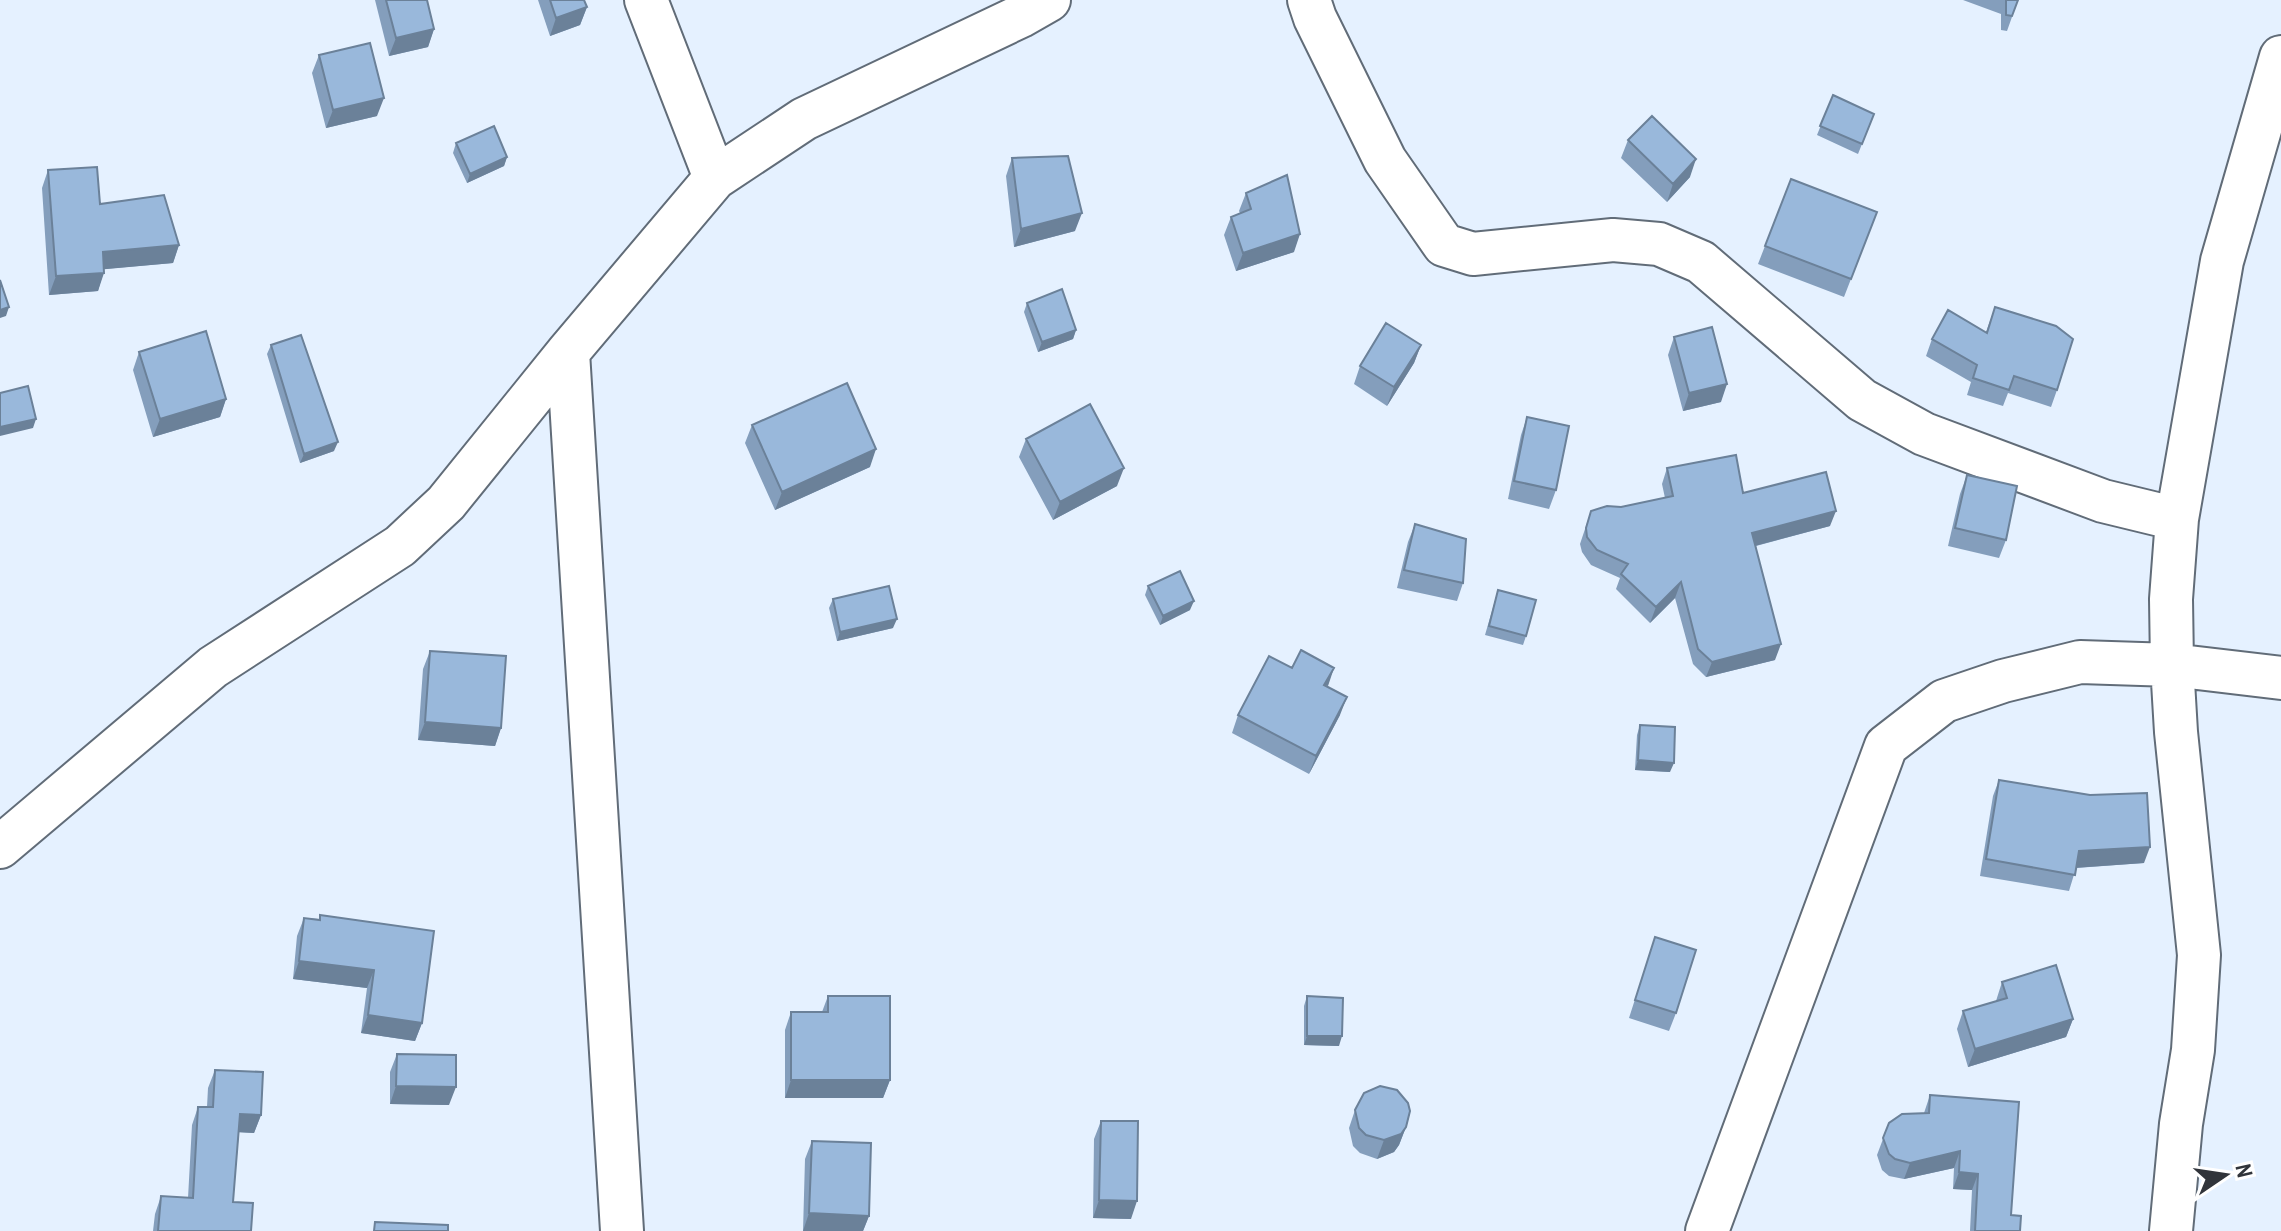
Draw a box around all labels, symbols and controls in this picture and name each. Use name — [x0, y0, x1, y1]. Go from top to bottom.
north arrow — [2185, 1135, 2265, 1215]
text: N — [2228, 1161, 2261, 1180]

